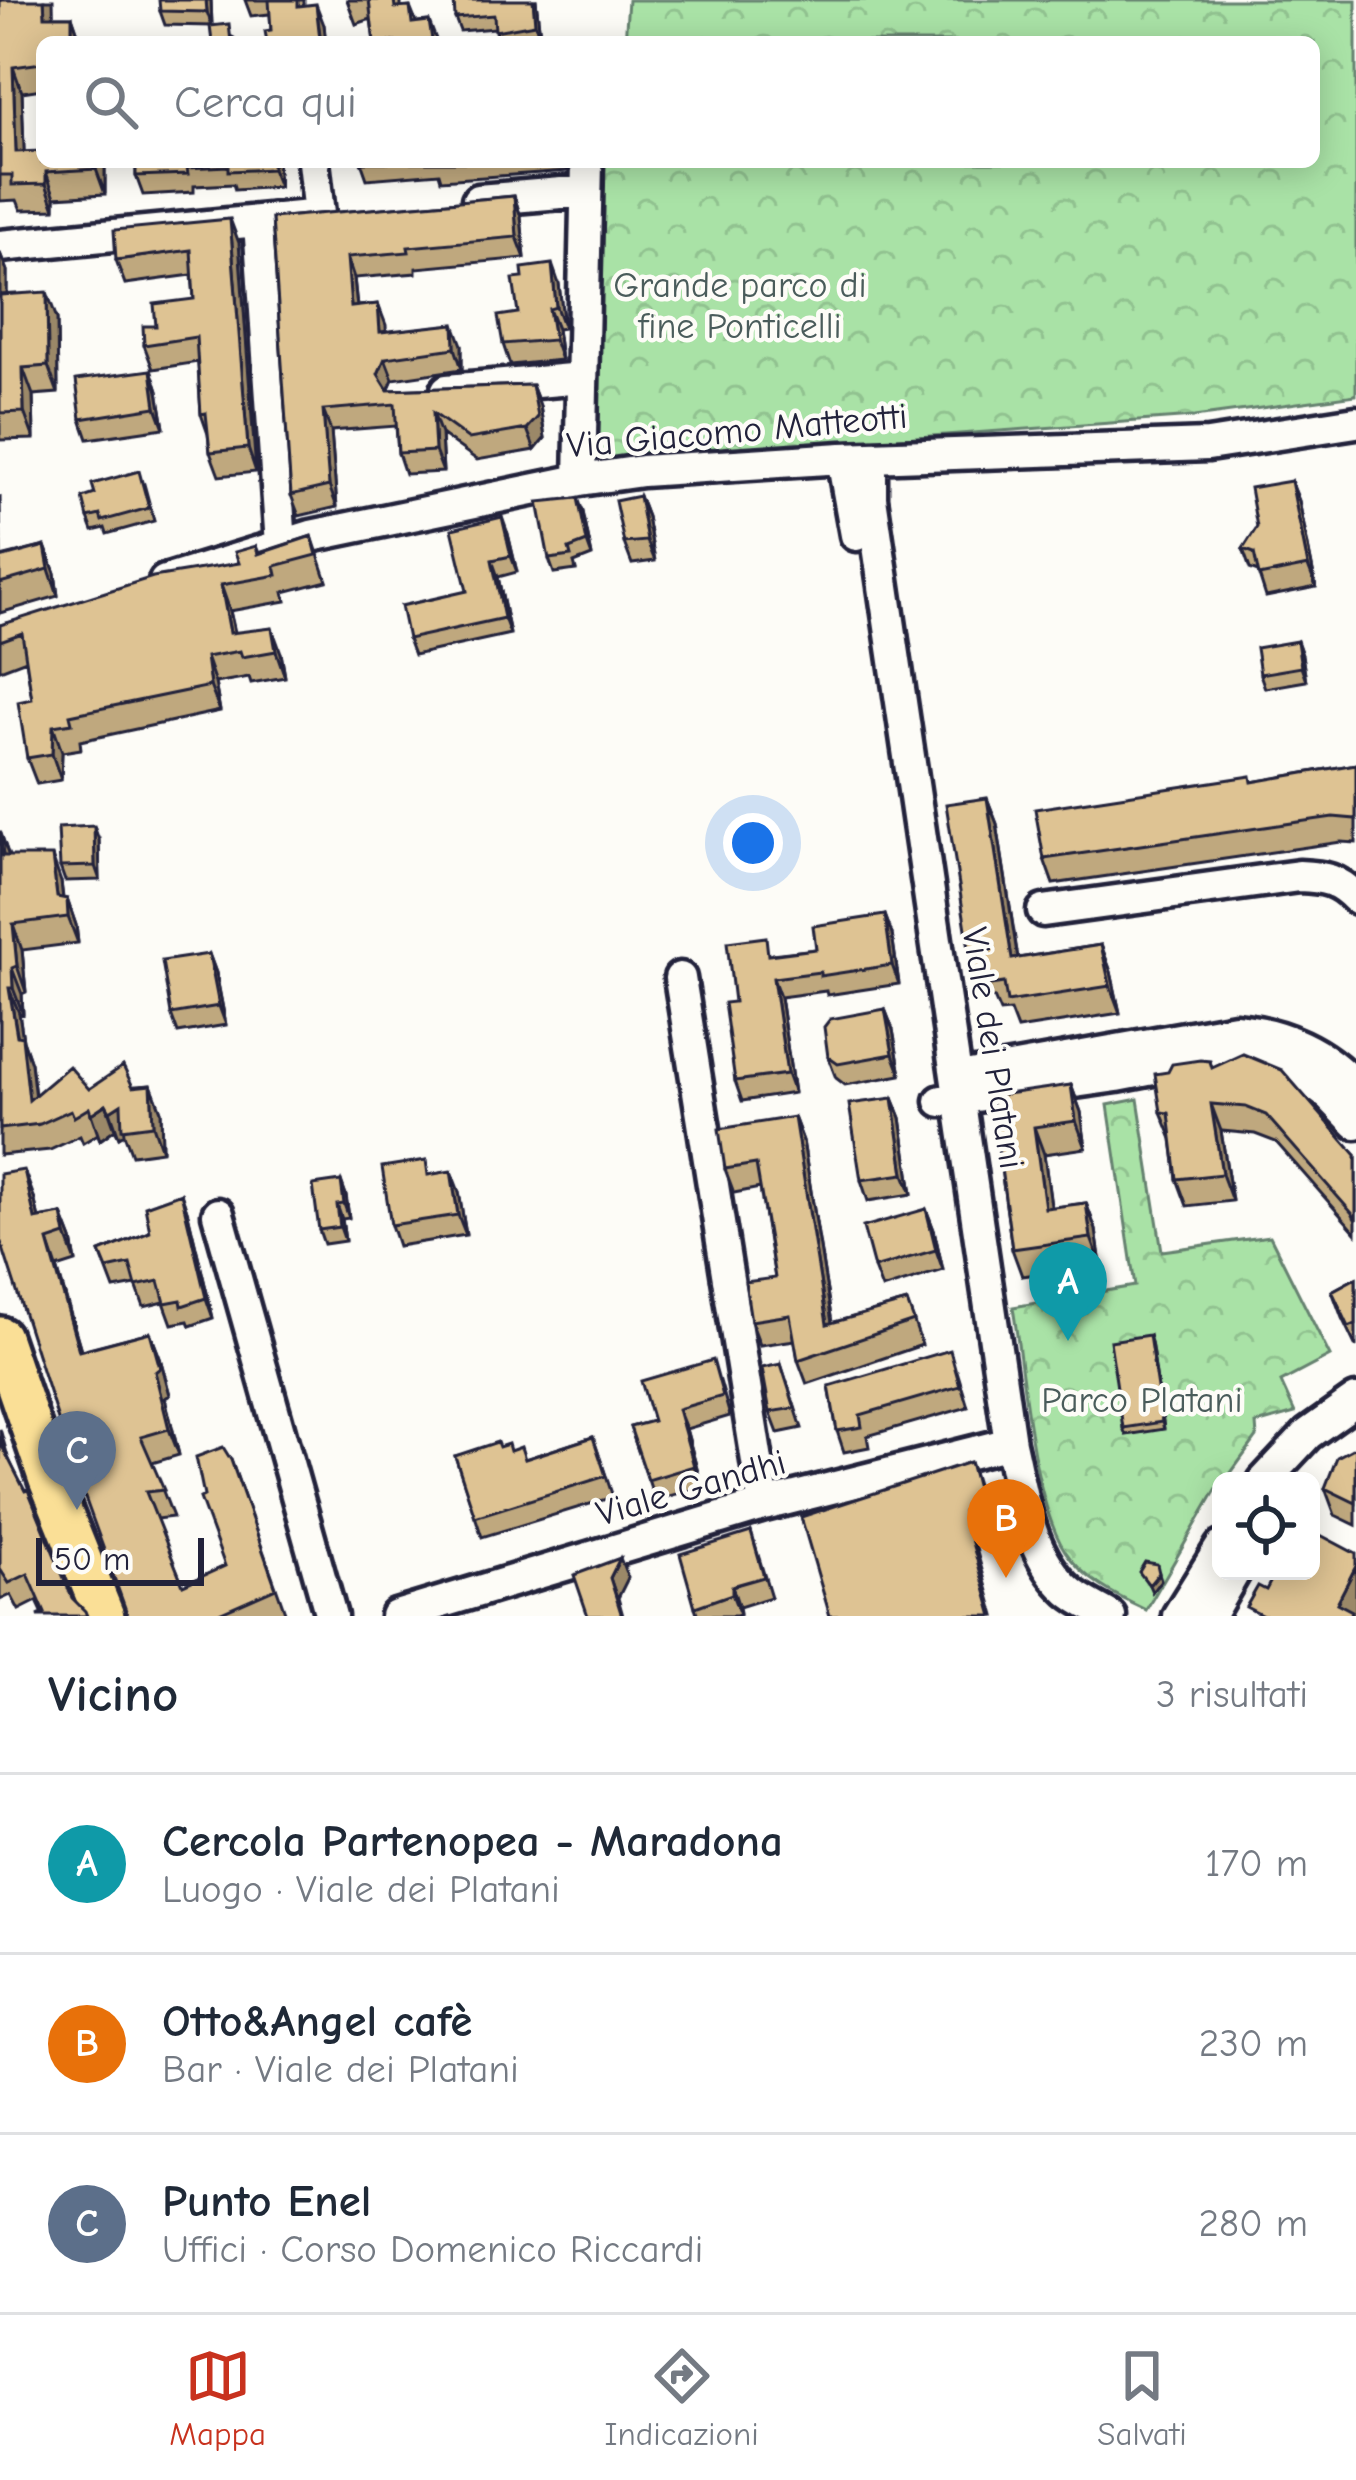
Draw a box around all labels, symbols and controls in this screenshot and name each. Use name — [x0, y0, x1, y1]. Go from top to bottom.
search box — [36, 36, 1320, 168]
icon: search — [78, 69, 144, 135]
text: Cerca qui — [174, 76, 357, 128]
park label: Grande parco di fine Ponticelli — [613, 265, 867, 347]
street label: Via Giacomo Matteotti — [565, 396, 909, 466]
your location — [723, 813, 783, 873]
street label: Viale dei Platani — [954, 924, 1032, 1172]
pin: A — [1029, 1242, 1107, 1341]
park label: Parco Platani — [1041, 1380, 1243, 1421]
pin: C — [38, 1411, 116, 1510]
street label: Viale Gandhi — [592, 1441, 790, 1535]
map controls — [1212, 1472, 1320, 1580]
button: locate — [1212, 1472, 1320, 1580]
pin: B — [967, 1479, 1045, 1578]
scale bar — [36, 1532, 204, 1585]
text: 50 m — [54, 1540, 130, 1578]
text: Vicino — [48, 1665, 178, 1724]
text: 3 risultati — [1156, 1672, 1308, 1717]
text: Cercola Partenopea - Maradona — [162, 1815, 783, 1867]
text: A — [76, 1841, 98, 1886]
text: 170 m — [1205, 1841, 1308, 1886]
text: Luogo · Viale dei Platani — [162, 1867, 560, 1912]
text: Otto&Angel cafè — [162, 1995, 472, 2047]
text: B — [75, 2021, 99, 2066]
text: 230 m — [1199, 2021, 1308, 2066]
text: Bar · Viale dei Platani — [162, 2047, 519, 2092]
text: Punto Enel — [162, 2175, 371, 2227]
text: C — [75, 2201, 99, 2246]
text: 280 m — [1198, 2201, 1308, 2246]
text: Uffici · Corso Domenico Riccardi — [162, 2227, 703, 2272]
tab: Mappa — [169, 2343, 266, 2453]
tab: Indicazioni — [605, 2343, 759, 2453]
tab: Salvati — [1097, 2343, 1187, 2453]

